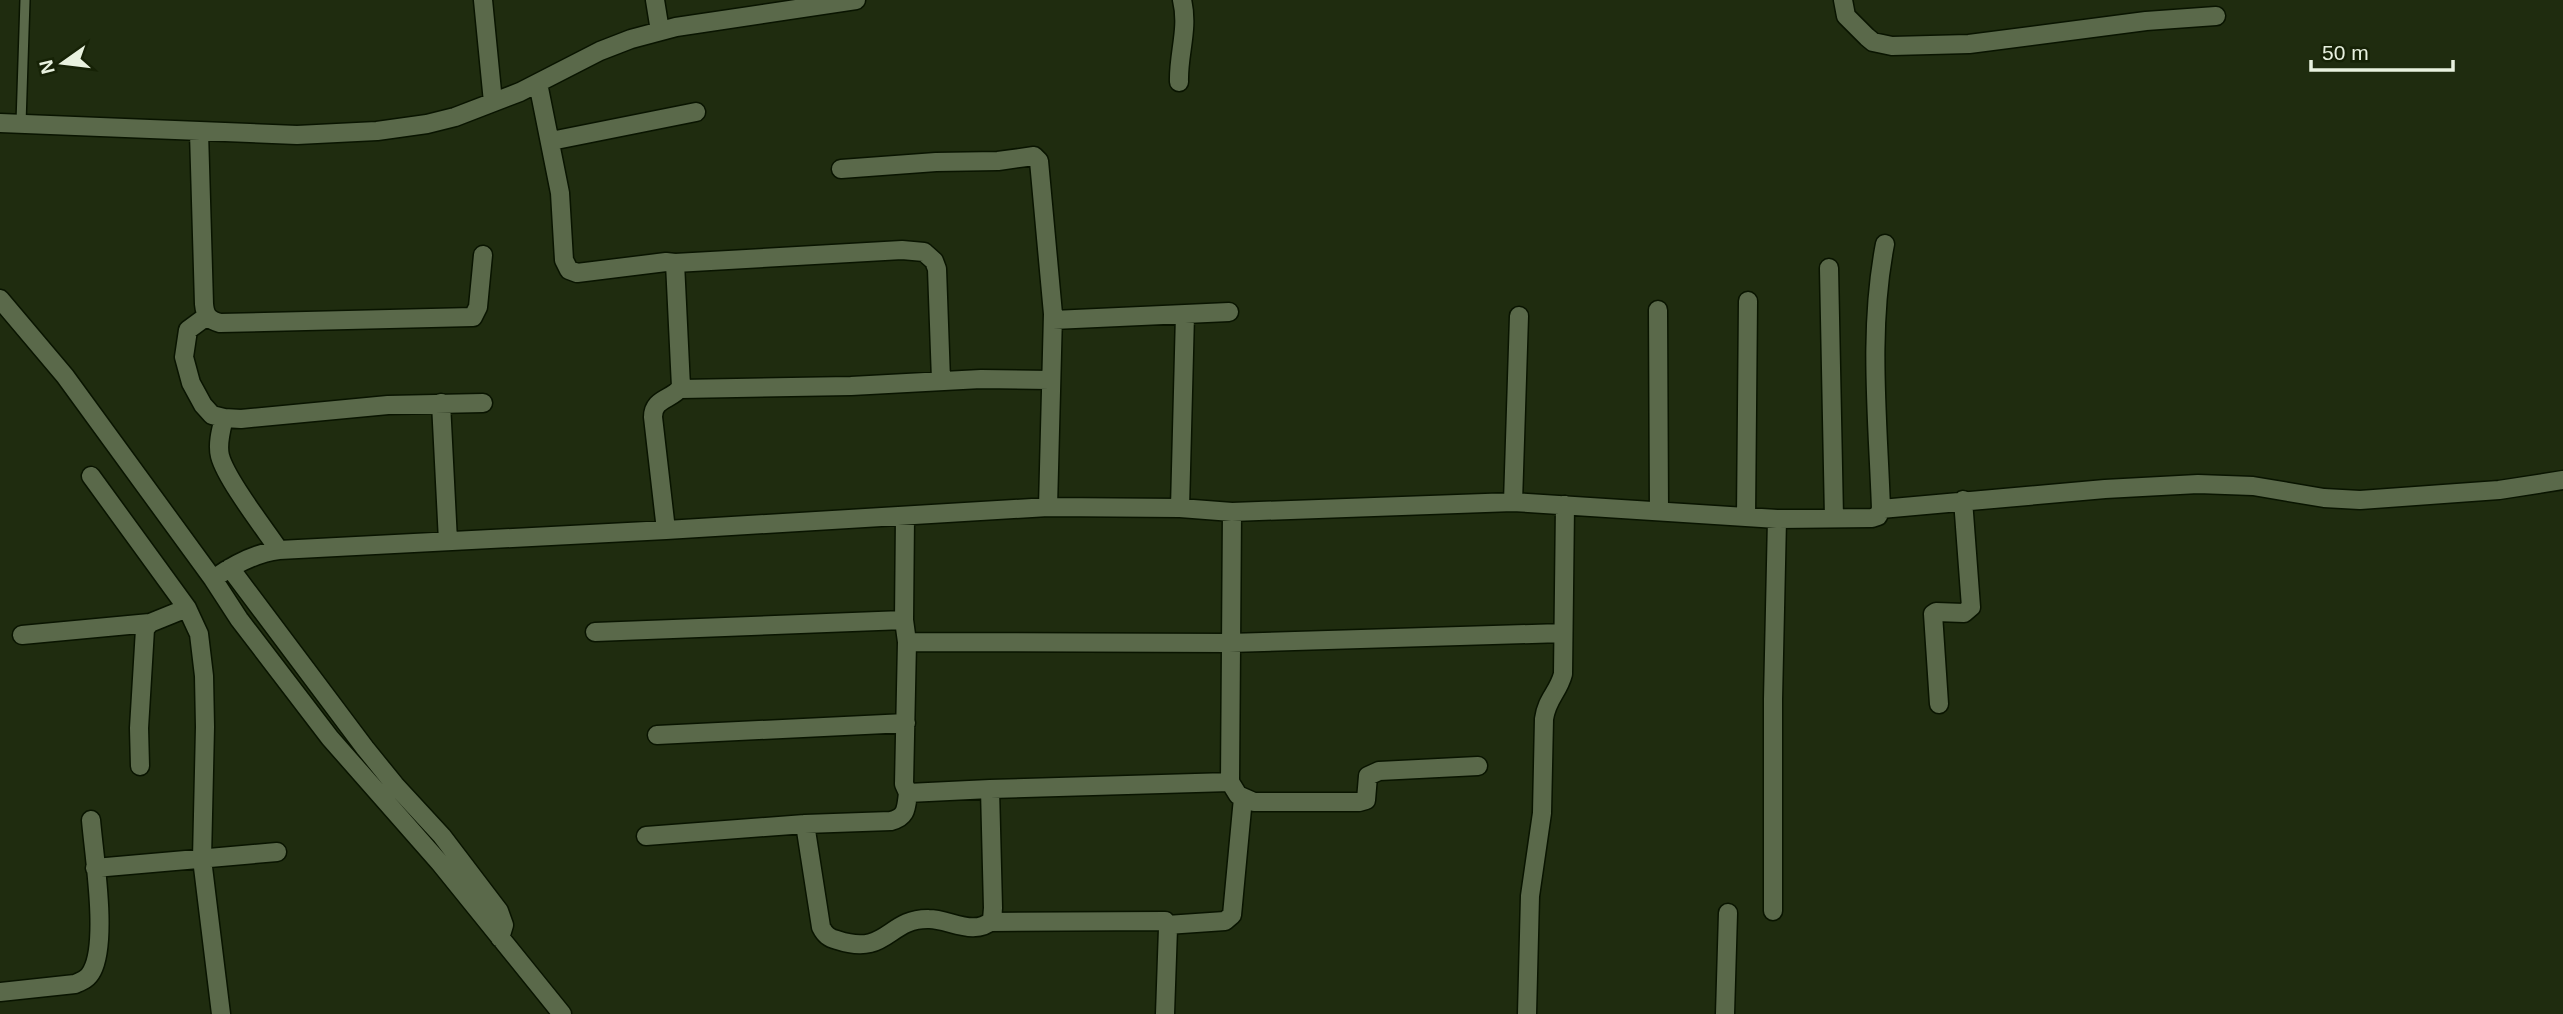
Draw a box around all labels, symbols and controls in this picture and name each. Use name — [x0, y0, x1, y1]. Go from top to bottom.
north arrow — [28, 28, 98, 98]
scale bar — [2311, 28, 2453, 72]
text: 50 m — [2322, 41, 2369, 64]
text: N — [35, 58, 59, 76]

